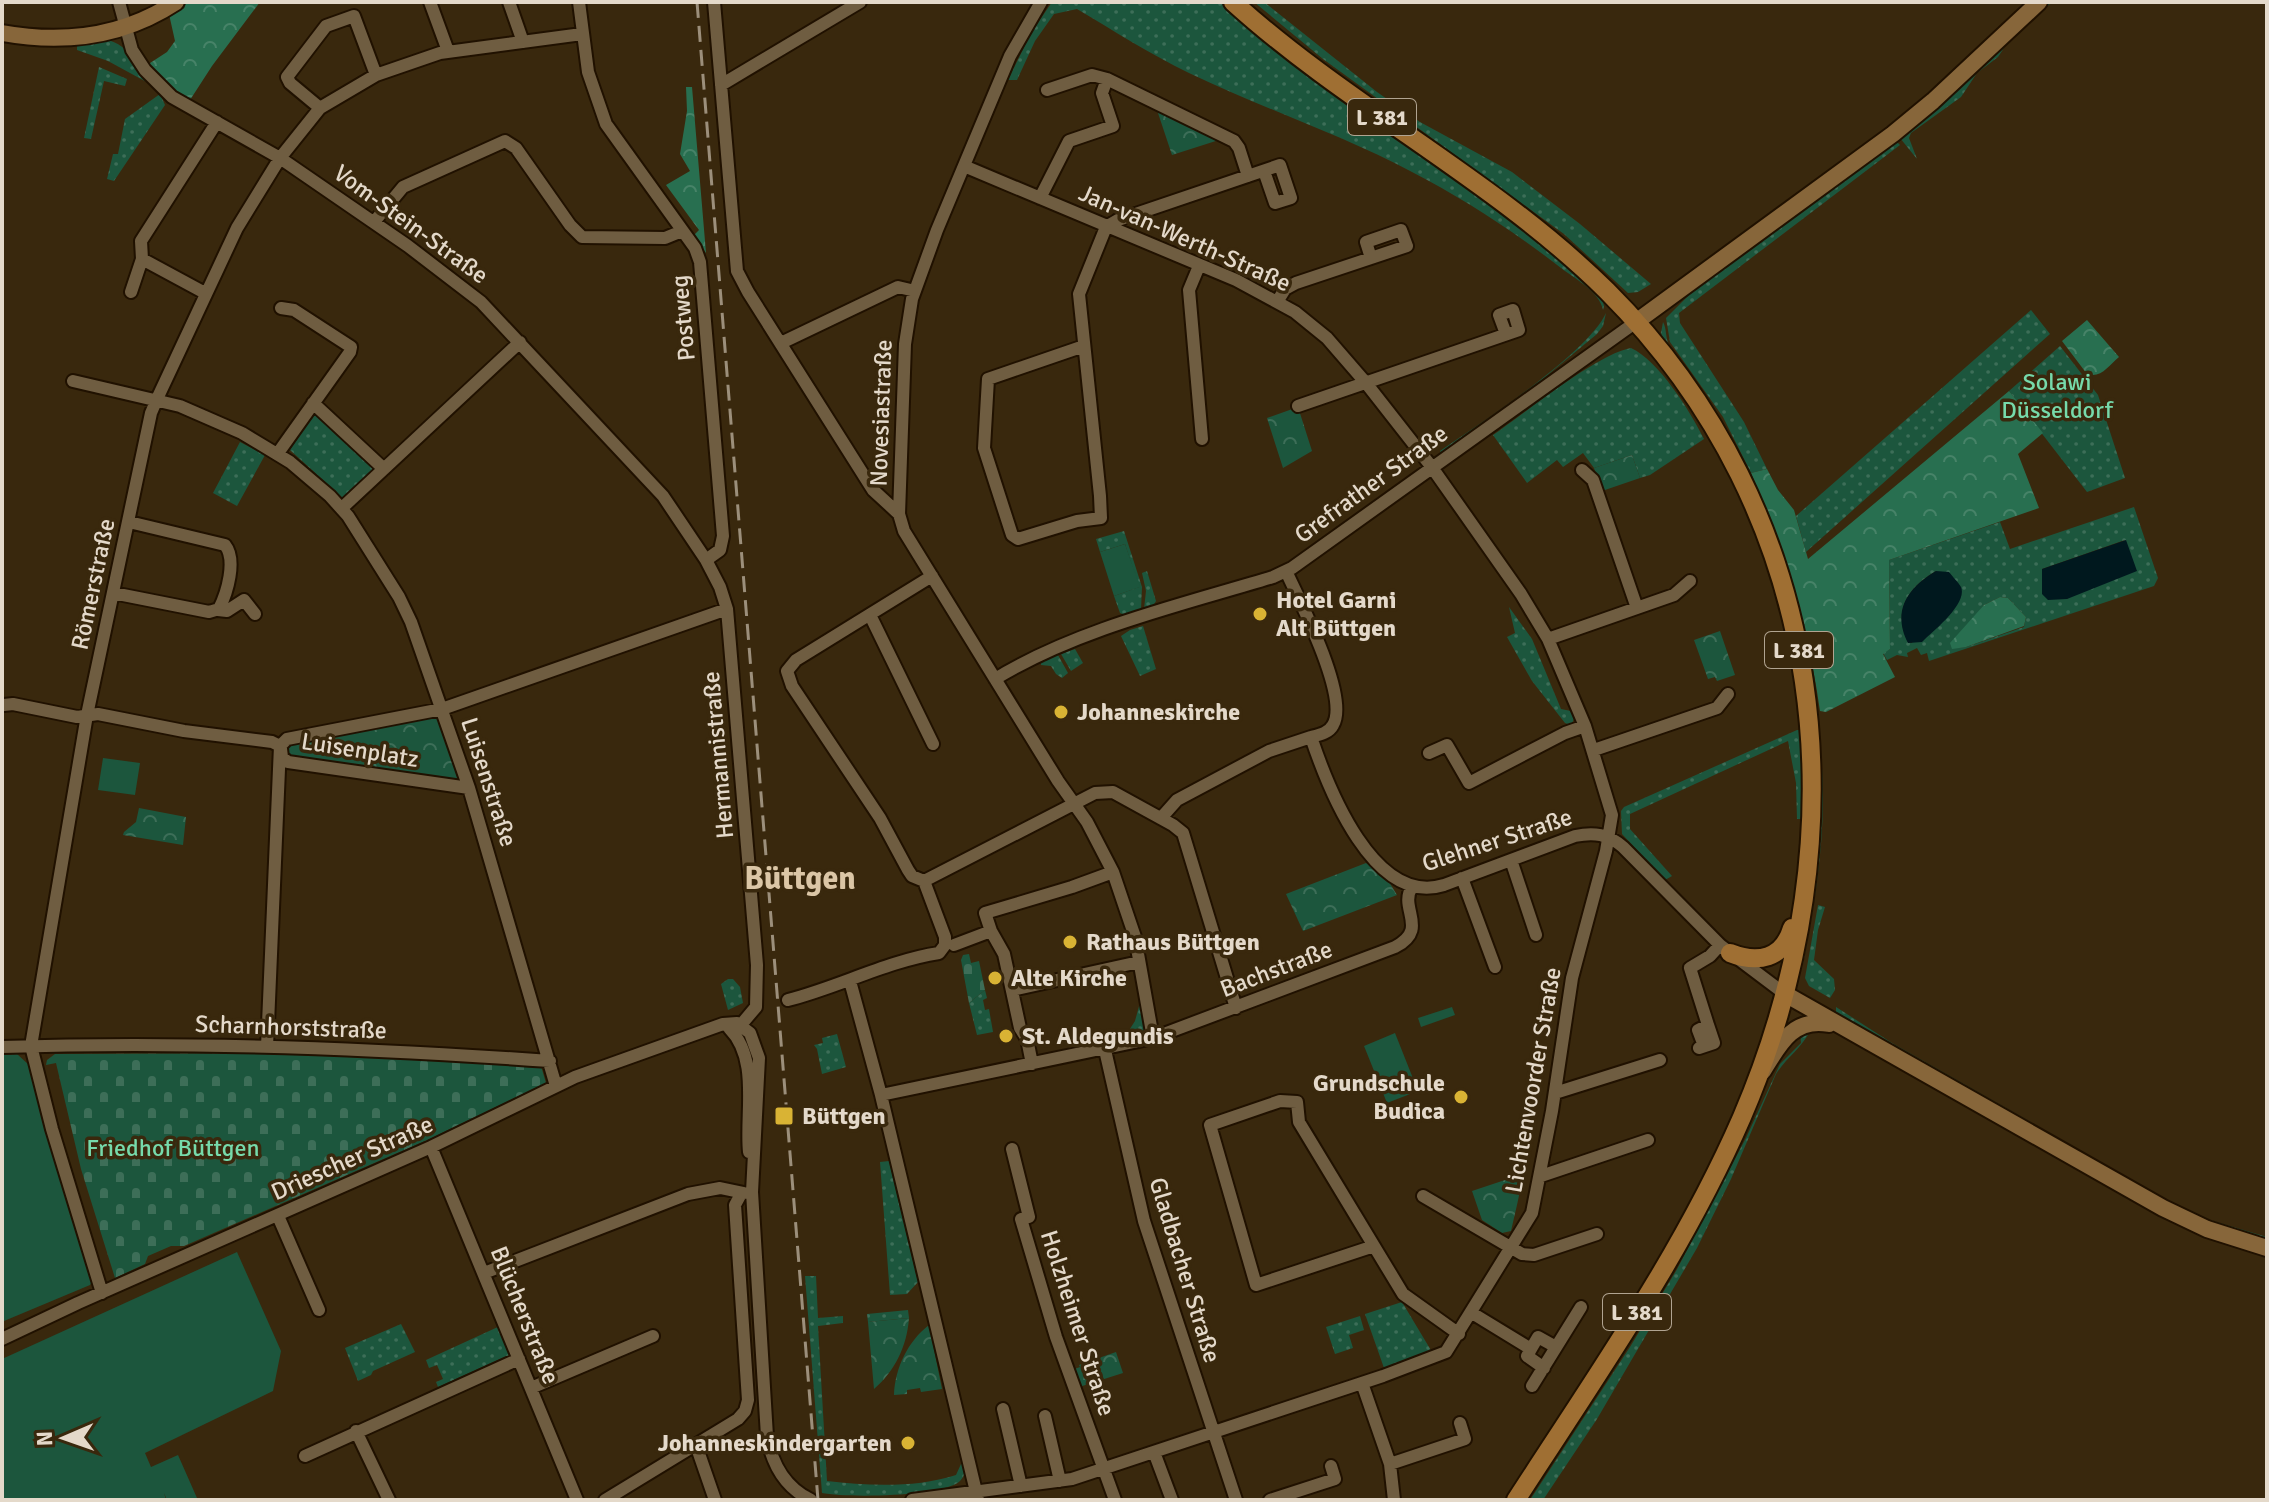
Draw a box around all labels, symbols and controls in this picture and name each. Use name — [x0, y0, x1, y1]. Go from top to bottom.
road number: L 381 — [1348, 99, 1416, 135]
street label: Vom-Stein-Straße — [328, 158, 494, 290]
street label: Jan-van-Werth-Straße — [1074, 178, 1296, 298]
street label: Postweg — [664, 274, 702, 362]
street label: Novesiastraße — [863, 339, 899, 487]
park label: Solawi Düsseldorf — [2001, 367, 2114, 425]
street label: Grefrather Straße — [1289, 418, 1453, 550]
street label: Römerstraße — [64, 516, 122, 652]
place label: Hotel Garni Alt Büttgen — [1276, 585, 1396, 643]
marker: Hotel Garni Alt Büttgen — [1251, 605, 1269, 623]
road number: L 381 — [1765, 632, 1833, 668]
street label: Hermannistraße — [696, 670, 740, 840]
place label: Johanneskirche — [1077, 697, 1240, 727]
marker: Johanneskirche — [1052, 703, 1070, 721]
street label: Luisenstraße — [454, 714, 524, 850]
street label: Luisenplatz — [299, 726, 421, 774]
street label: Glehner Straße — [1418, 802, 1576, 878]
district label: Büttgen — [744, 859, 856, 898]
place label: Rathaus Büttgen — [1086, 927, 1260, 957]
marker: Rathaus Büttgen — [1061, 933, 1079, 951]
street label: Bachstraße — [1216, 934, 1336, 1004]
place label: Alte Kirche — [1011, 963, 1127, 993]
street label: Lichtenvoorder Straße — [1498, 965, 1568, 1195]
marker: Alte Kirche — [986, 969, 1004, 987]
street label: Scharnhorststraße — [195, 1009, 387, 1045]
place label: St. Aldegundis — [1022, 1021, 1174, 1051]
marker: St. Aldegundis — [997, 1027, 1015, 1045]
place label: Grundschule Budica — [1313, 1068, 1445, 1126]
marker: Grundschule Budica — [1452, 1088, 1470, 1106]
place label: Büttgen — [802, 1101, 886, 1131]
marker: Büttgen — [773, 1105, 795, 1127]
street label: Driescher Straße — [266, 1109, 438, 1207]
park label: Friedhof Büttgen — [86, 1133, 260, 1163]
street label: Gladbacher Straße — [1143, 1174, 1227, 1366]
street label: Holzheimer Straße — [1034, 1226, 1122, 1420]
street label: Blücherstraße — [484, 1242, 566, 1388]
road number: L 381 — [1603, 1294, 1671, 1330]
north arrow — [24, 1398, 104, 1478]
place label: Johanneskindergarten — [658, 1428, 892, 1458]
text: N — [31, 1431, 58, 1447]
marker: Johanneskindergarten — [899, 1434, 917, 1452]

